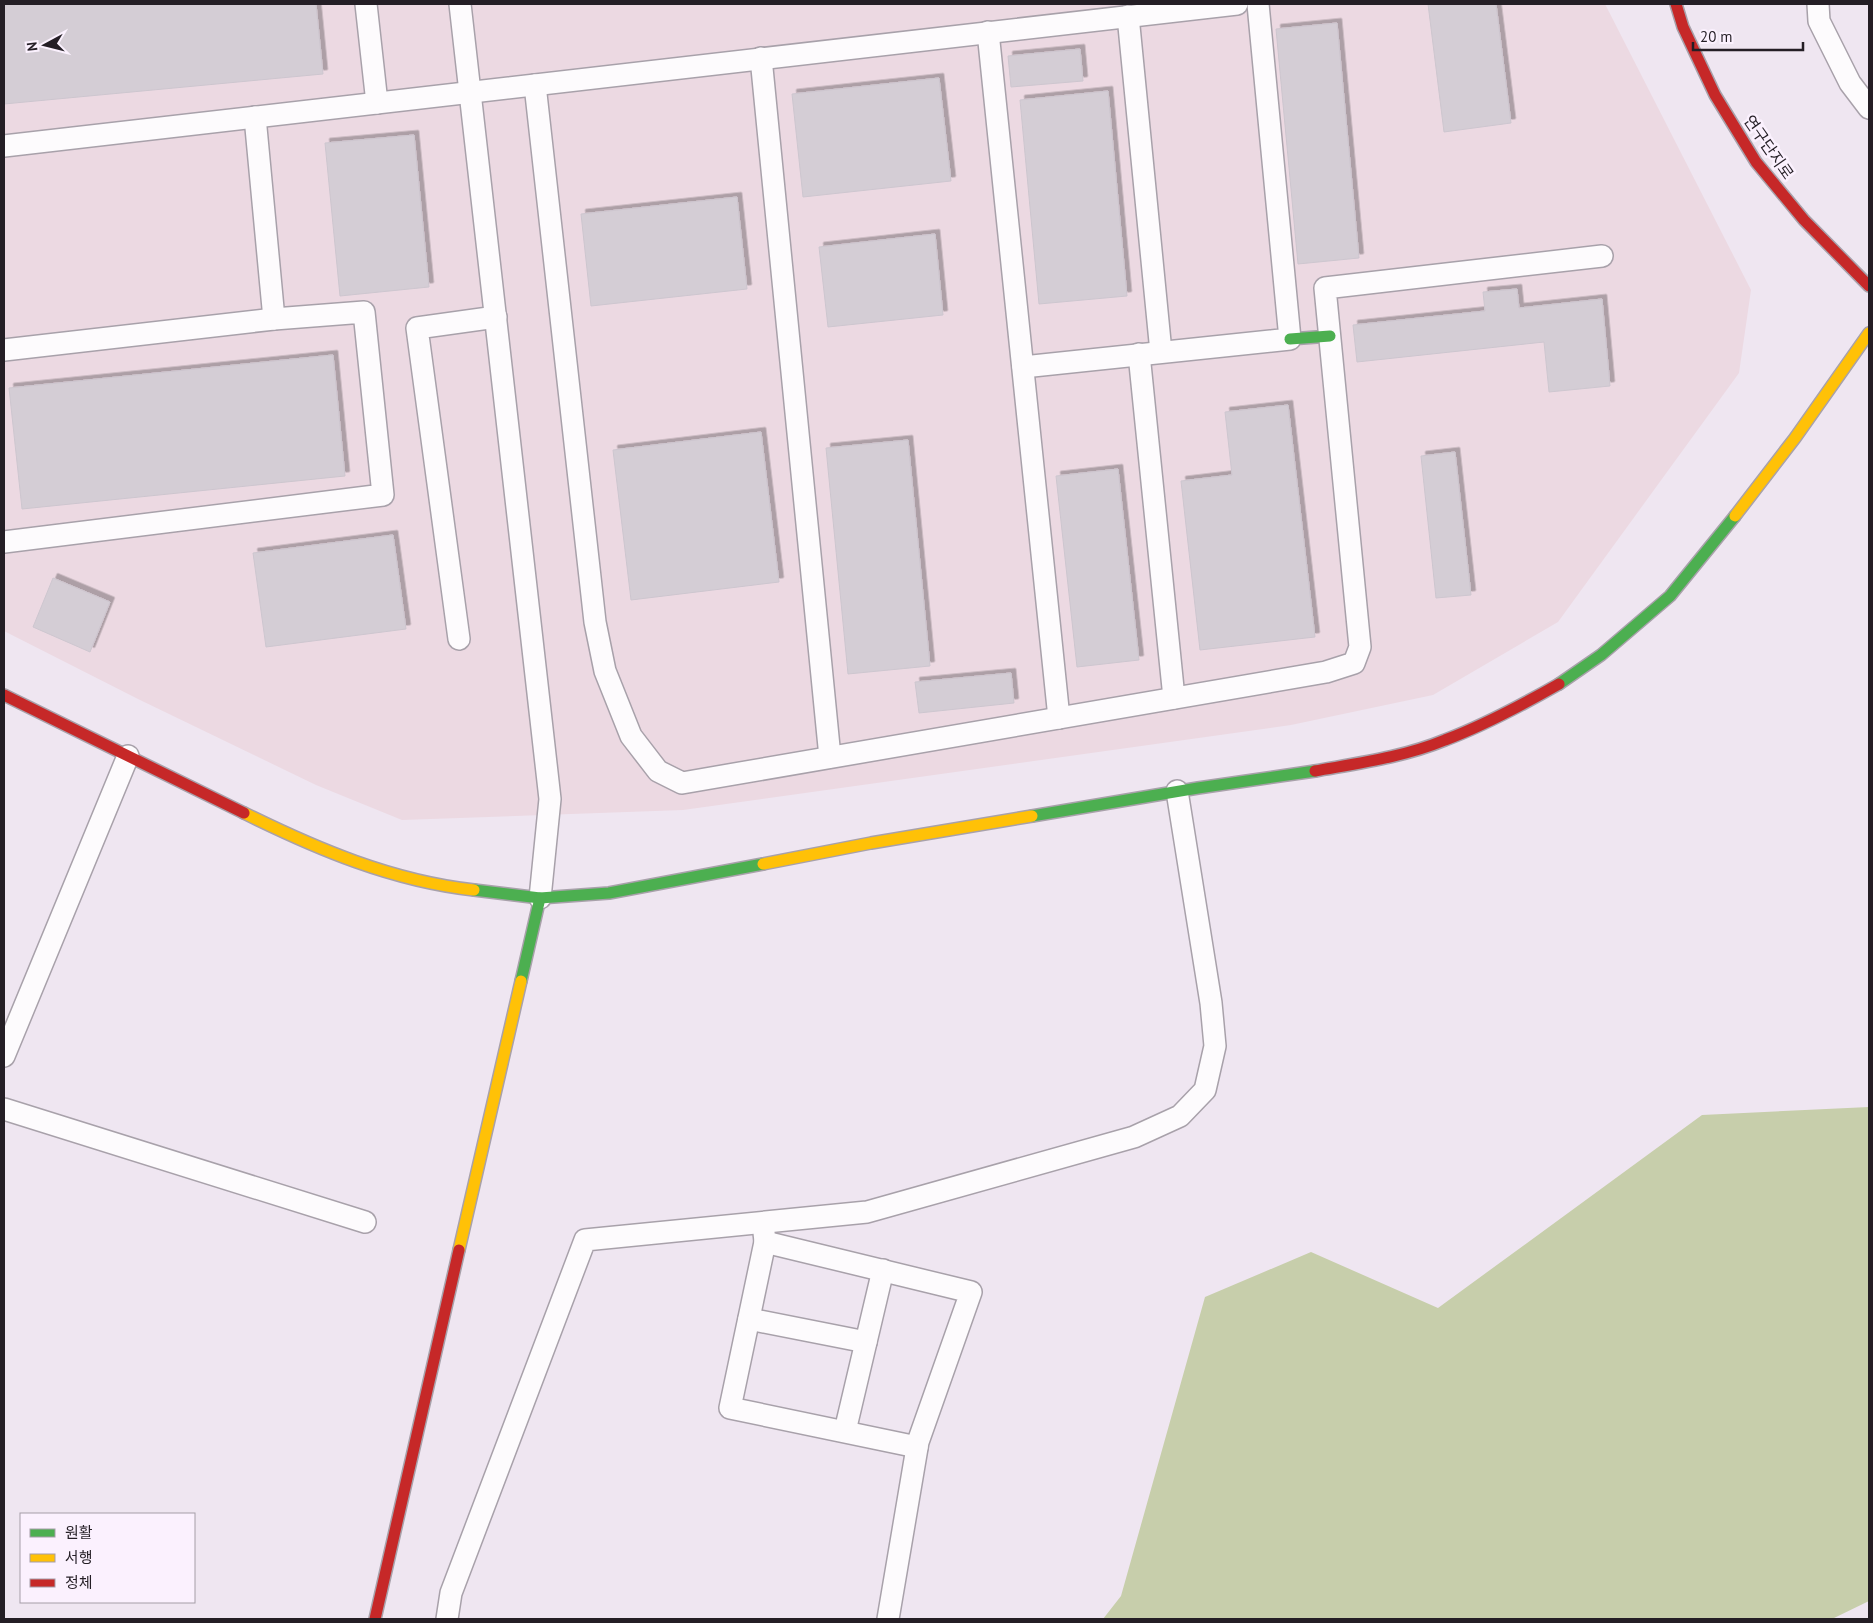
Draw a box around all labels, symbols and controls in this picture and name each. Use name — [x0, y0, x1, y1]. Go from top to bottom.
north arrow — [20, 20, 70, 70]
scale bar — [1693, 20, 1803, 52]
text: 20 m — [1700, 27, 1733, 46]
text: N — [23, 41, 42, 52]
street label: 연구단지로 — [1740, 111, 1798, 183]
legend — [20, 1513, 195, 1603]
text: 원활 — [65, 1523, 93, 1542]
text: 서행 — [65, 1548, 93, 1567]
text: 정체 — [65, 1573, 93, 1592]

